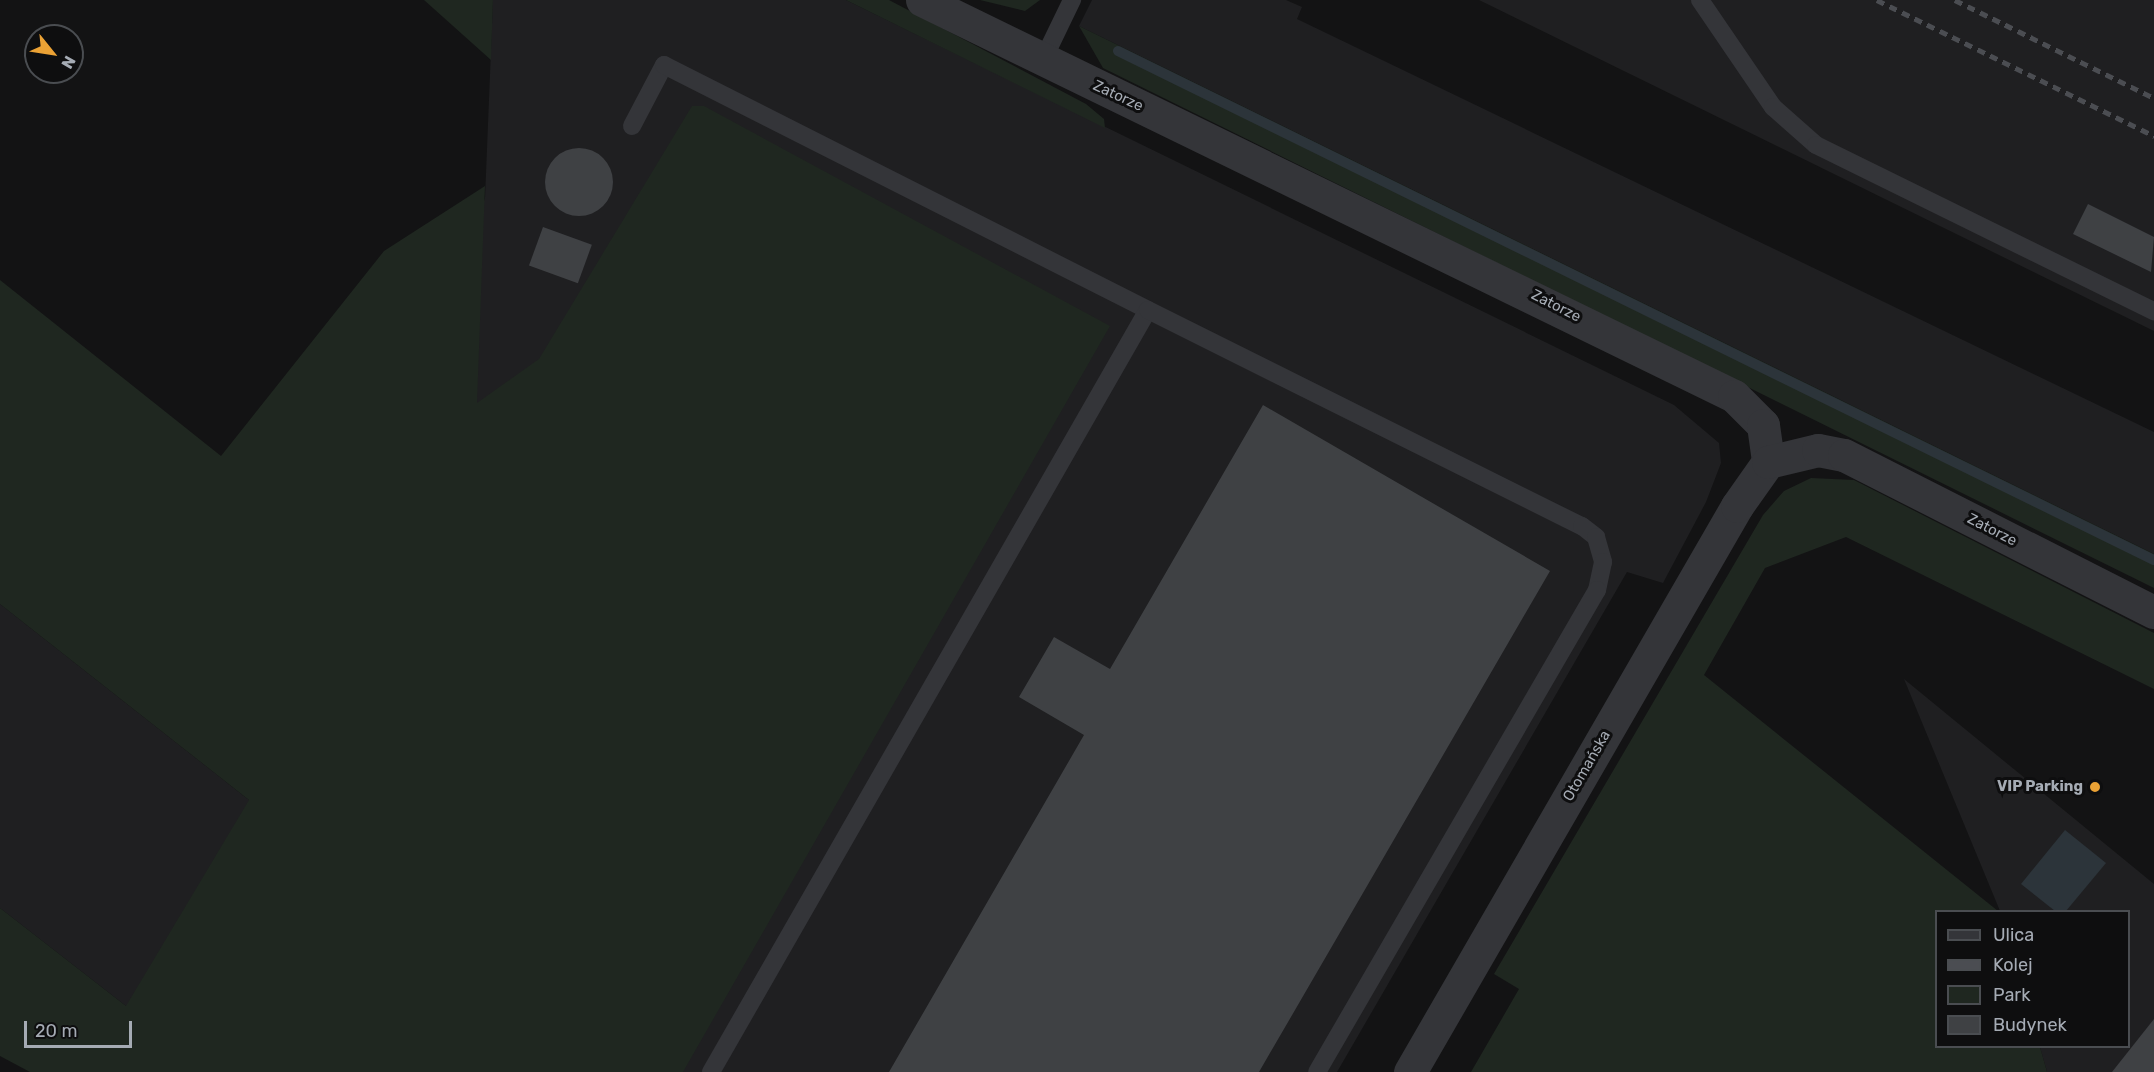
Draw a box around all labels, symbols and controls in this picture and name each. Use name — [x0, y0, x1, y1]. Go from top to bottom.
north arrow — [24, 24, 84, 84]
text: N — [57, 53, 79, 72]
street label: Zatorze — [1090, 77, 1146, 115]
street label: Zatorze — [1528, 286, 1584, 326]
street label: Zatorze — [1964, 510, 2020, 550]
street label: Otomańska — [1559, 727, 1615, 805]
place label: VIP Parking — [1997, 778, 2083, 796]
marker: VIP Parking — [2088, 780, 2102, 794]
legend — [1935, 910, 2130, 1048]
text: Ulica — [1993, 924, 2034, 946]
text: Kolej — [1993, 954, 2033, 976]
text: Park — [1993, 984, 2030, 1006]
scale bar — [27, 1009, 135, 1047]
text: Budynek — [1993, 1014, 2067, 1036]
text: 20 m — [35, 1020, 77, 1042]

